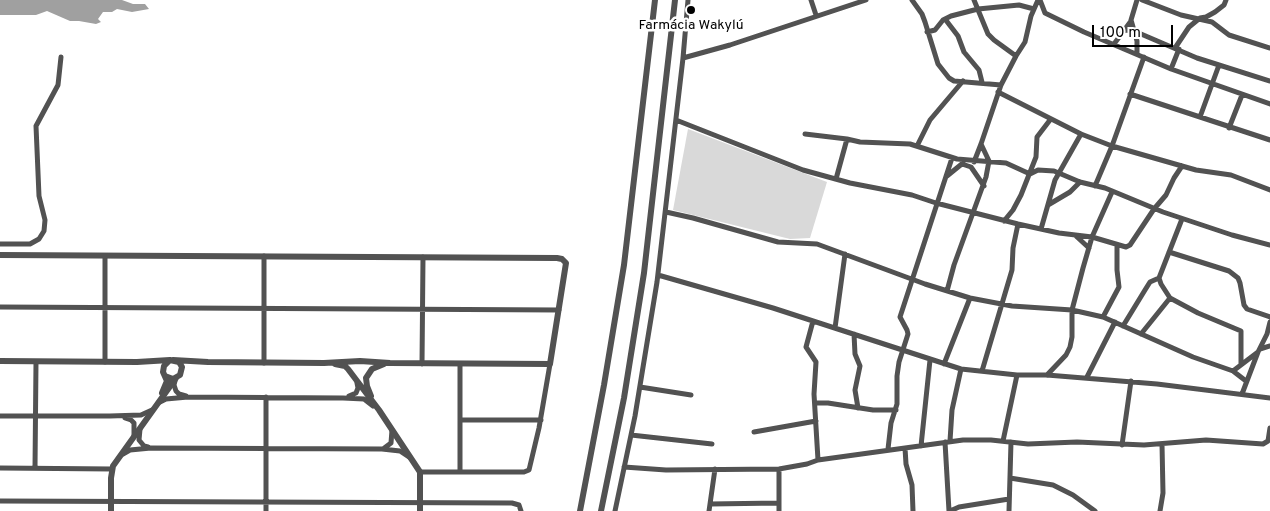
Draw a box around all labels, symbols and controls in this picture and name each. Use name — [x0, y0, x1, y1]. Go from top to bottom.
marker: Farmácia Wakylú — [685, 4, 697, 16]
scale bar — [1095, 15, 1176, 47]
place label: Farmácia Wakylú — [638, 18, 744, 34]
text: 100 m — [1100, 24, 1141, 43]

